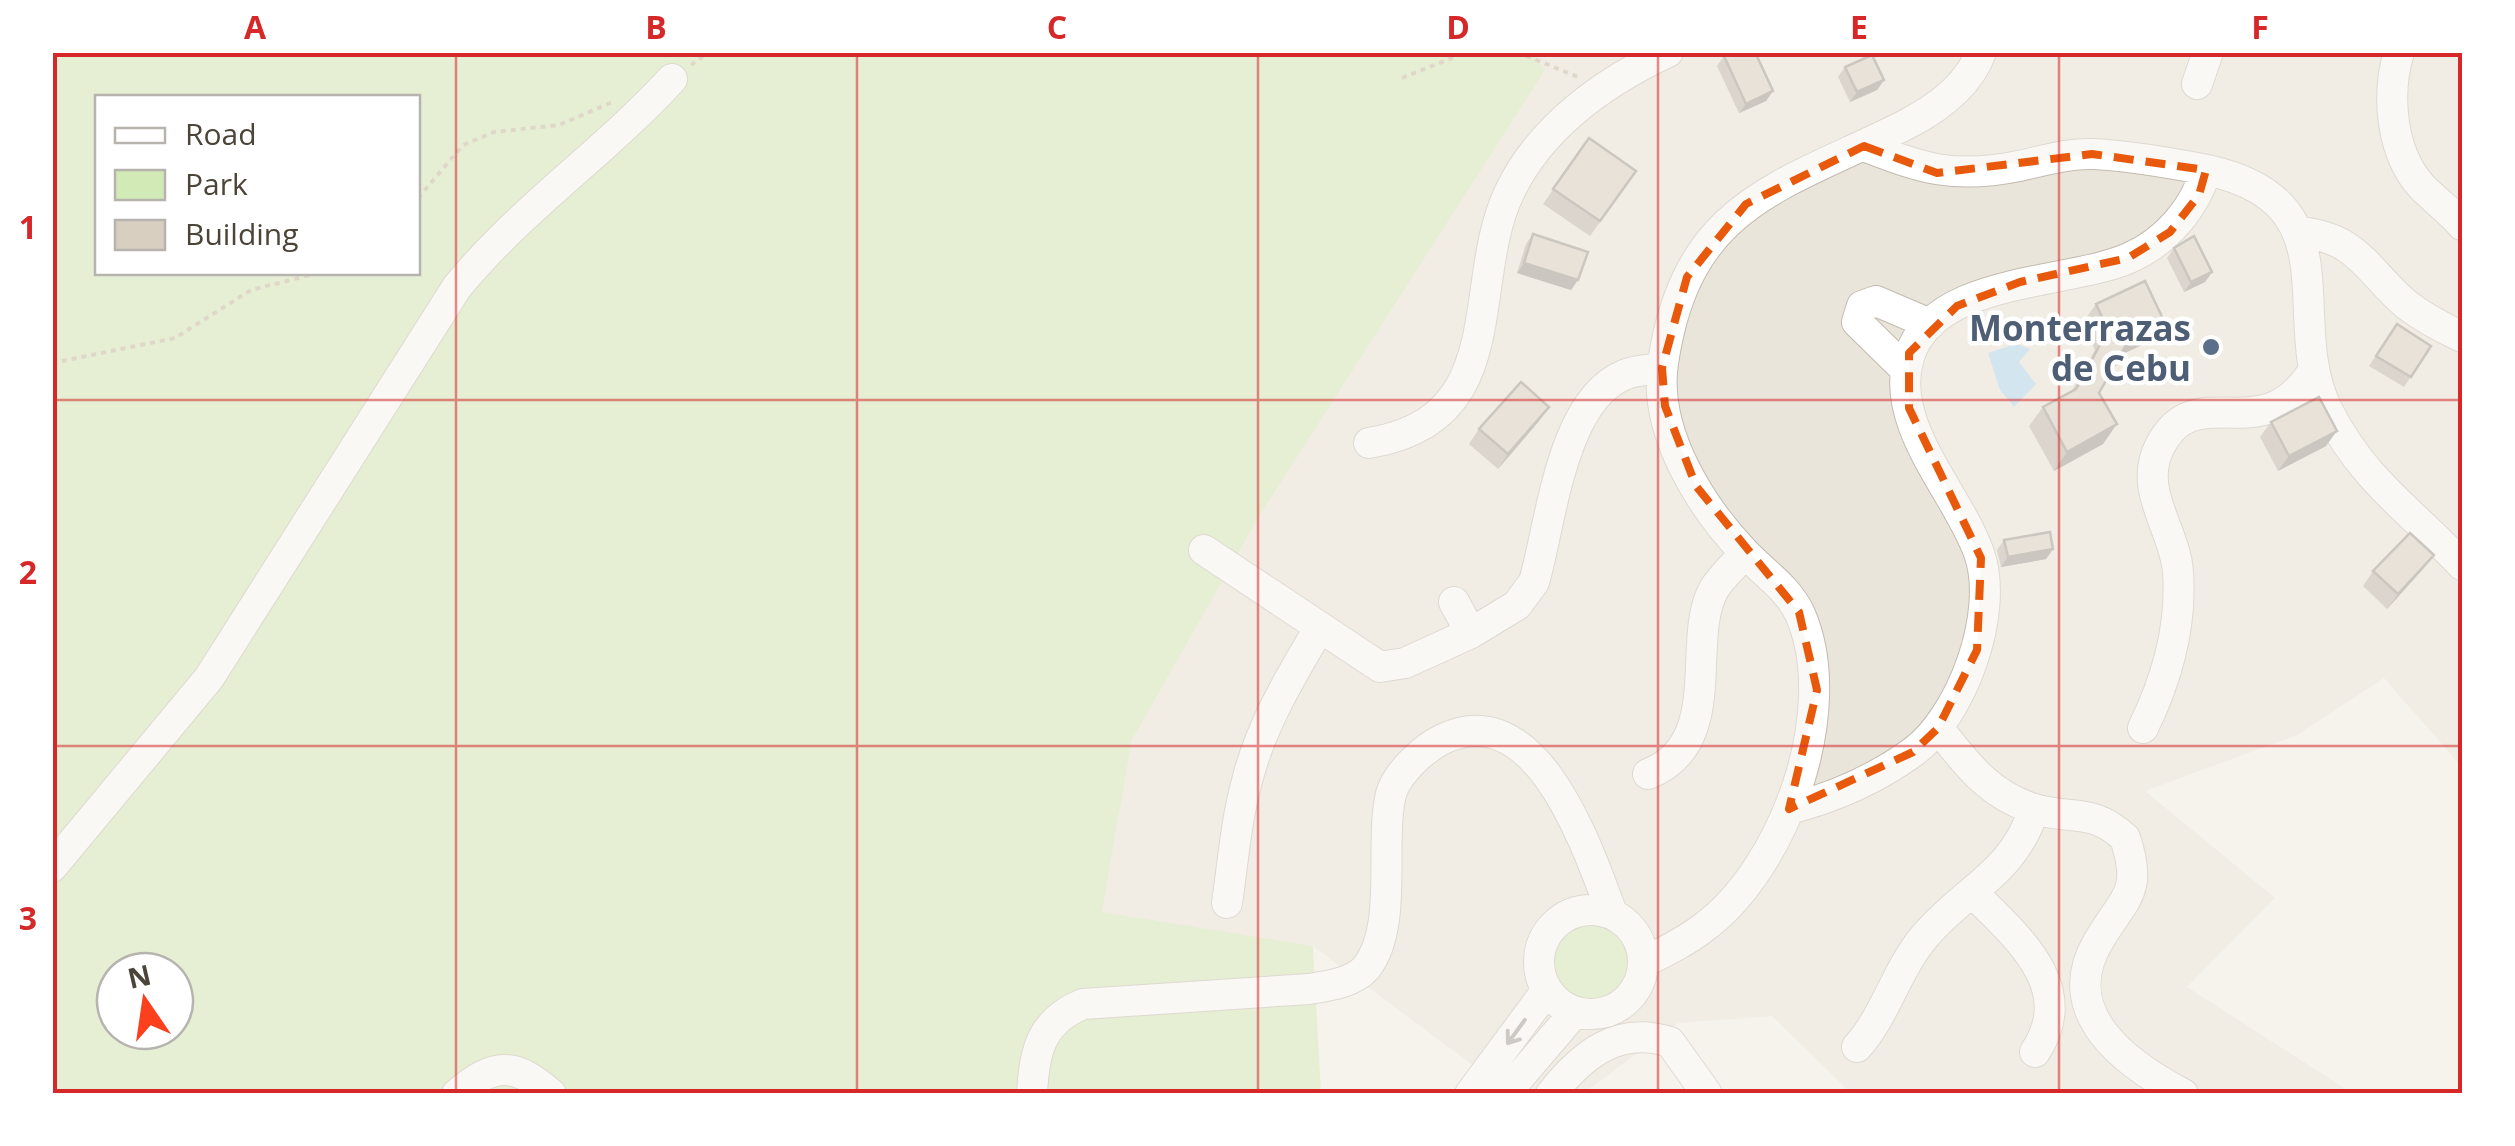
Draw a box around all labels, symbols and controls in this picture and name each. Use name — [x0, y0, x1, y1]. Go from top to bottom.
text: A — [244, 5, 267, 48]
text: B — [645, 5, 667, 48]
text: C — [1047, 5, 1067, 48]
text: D — [1446, 5, 1470, 48]
text: E — [1850, 5, 1868, 48]
text: F — [2251, 5, 2269, 48]
legend — [95, 95, 420, 275]
text: Road — [185, 113, 257, 154]
text: Park — [185, 163, 248, 204]
text: 1 — [19, 205, 37, 248]
text: Building — [185, 213, 299, 254]
place label: Monterrazas de Cebu — [1969, 304, 2191, 391]
marker: Monterrazas de Cebu — [2200, 336, 2222, 358]
text: 2 — [19, 550, 37, 593]
text: 3 — [19, 896, 37, 939]
north arrow — [95, 951, 195, 1051]
text: N — [124, 955, 155, 997]
one-way arrow — [1506, 1018, 1527, 1045]

